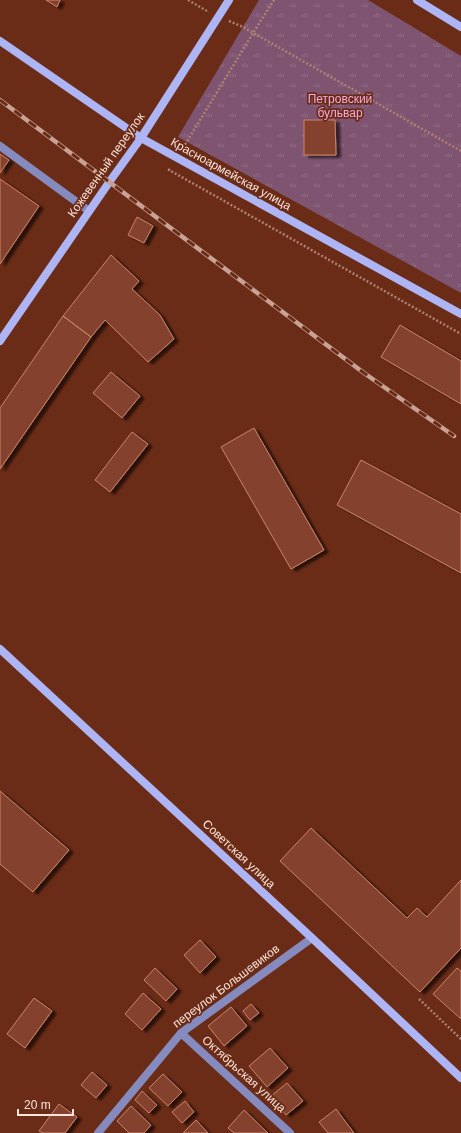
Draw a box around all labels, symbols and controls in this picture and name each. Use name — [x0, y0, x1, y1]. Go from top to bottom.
park label: Петровский бульвар — [308, 92, 372, 120]
street label: Кожевенный переулок — [65, 109, 148, 220]
street label: Красноармейская улица — [168, 135, 294, 213]
street label: Советская улица — [200, 817, 278, 891]
street label: переулок Большевиков — [170, 941, 282, 1031]
street label: Октябрьская улица — [199, 1033, 289, 1115]
scale bar — [18, 1091, 73, 1117]
text: 20 m — [24, 1098, 51, 1112]

